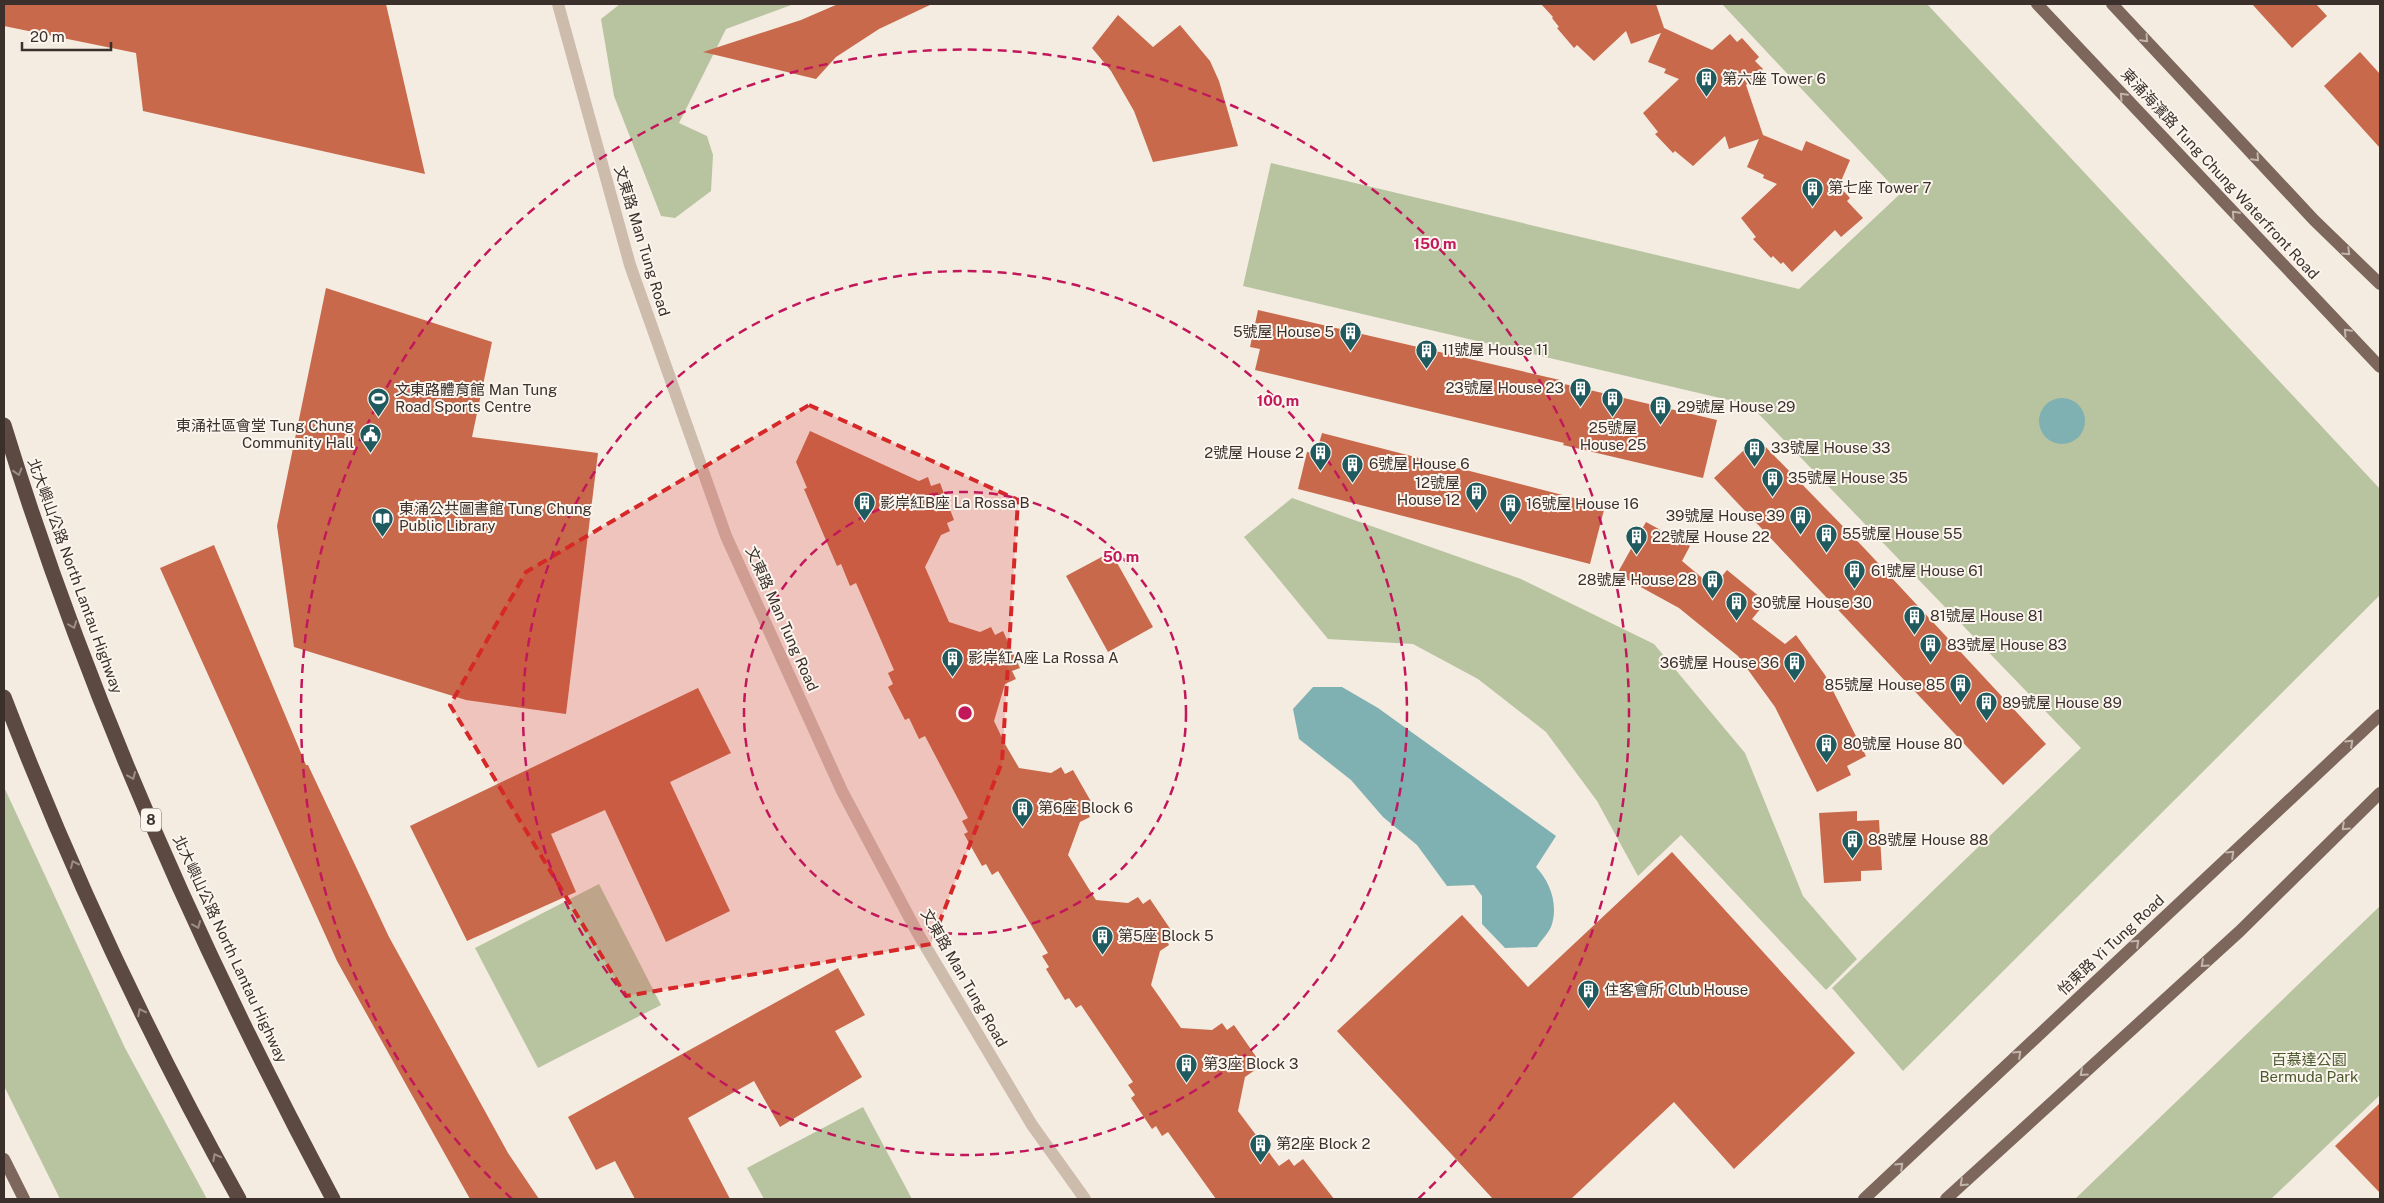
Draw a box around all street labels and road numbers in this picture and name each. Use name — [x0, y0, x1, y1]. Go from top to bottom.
street label: 東涌海濱路 Tung Chung Waterfront Road — [2118, 65, 2323, 282]
street label: 文東路 Man Tung Road — [611, 164, 673, 318]
street label: 北大嶼山公路 North Lantau Highway — [25, 456, 126, 696]
street label: 文東路 Man Tung Road — [743, 544, 822, 694]
road number: 8 — [141, 808, 161, 832]
street label: 北大嶼山公路 North Lantau Highway — [170, 832, 291, 1065]
street label: 怡東路 Yi Tung Road — [2054, 891, 2167, 998]
street label: 文東路 Man Tung Road — [918, 906, 1011, 1050]

